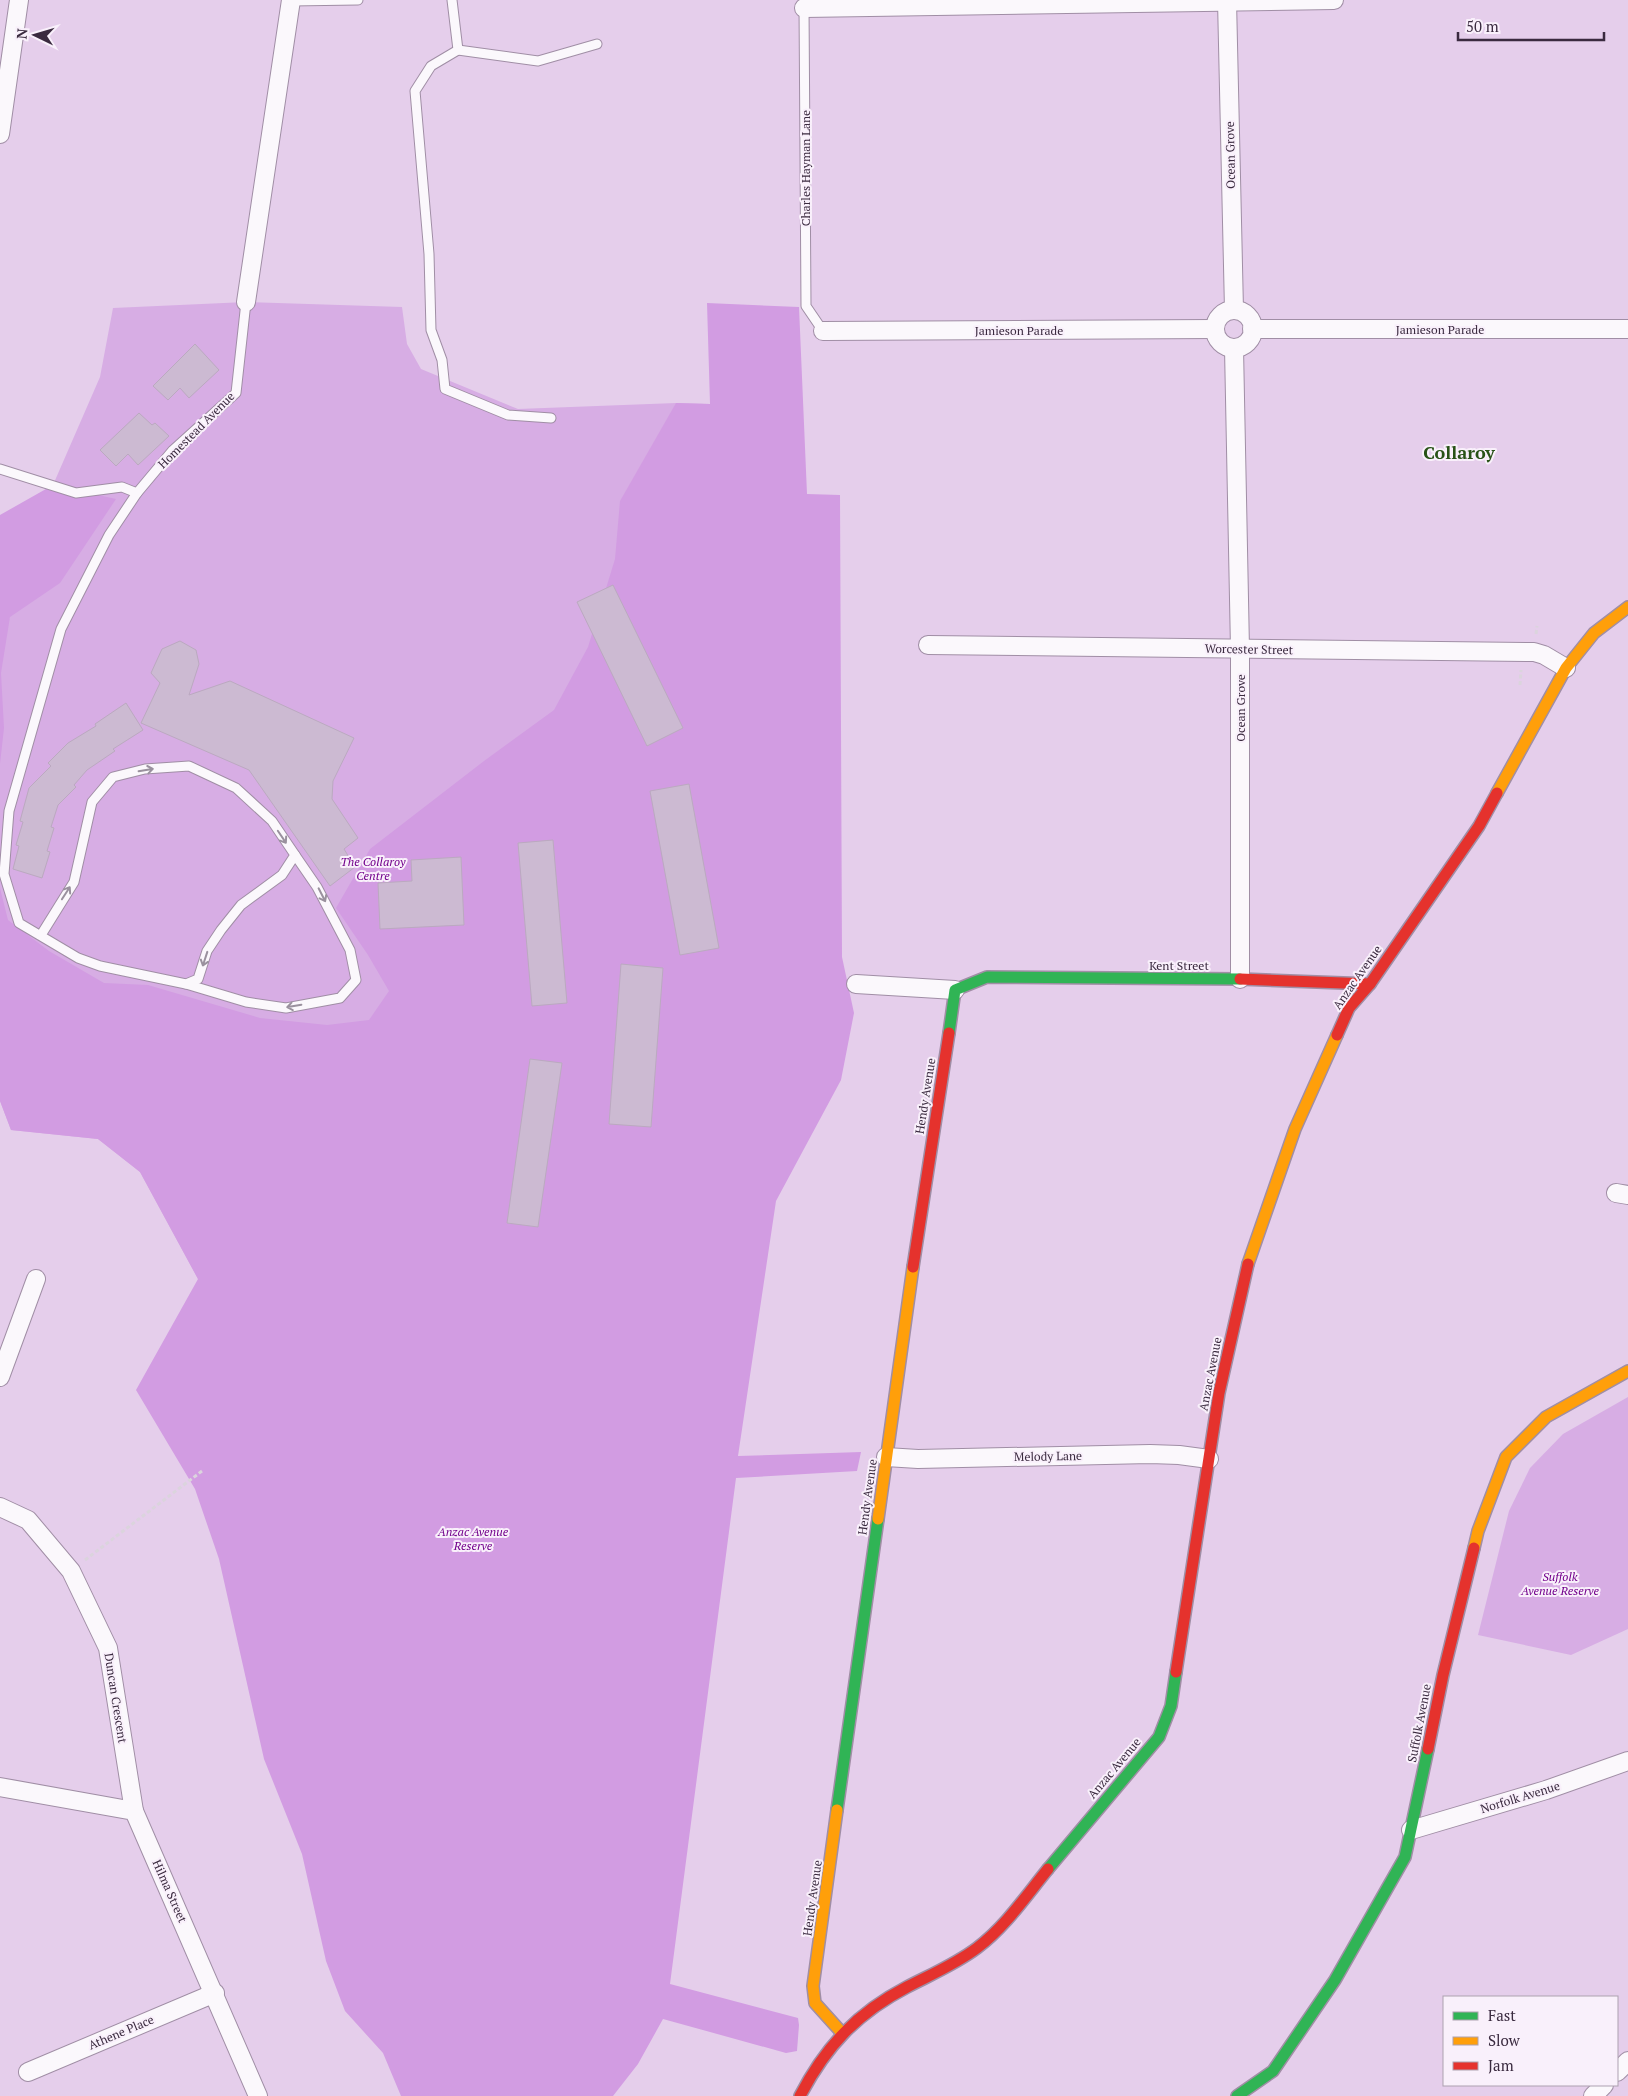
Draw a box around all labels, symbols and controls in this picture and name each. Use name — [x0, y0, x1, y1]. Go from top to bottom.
north arrow — [10, 10, 60, 60]
scale bar — [1458, 10, 1604, 42]
text: 50 m — [1466, 16, 1499, 36]
text: N — [12, 27, 32, 40]
street label: Charles Hayman Lane — [798, 110, 813, 226]
street label: Ocean Grove — [1222, 121, 1238, 189]
street label: Jamieson Parade — [1396, 322, 1484, 337]
street label: Jamieson Parade — [975, 323, 1063, 338]
street label: Homestead Avenue — [155, 389, 237, 471]
district label: Collaroy — [1423, 440, 1495, 464]
street label: Worcester Street — [1205, 641, 1294, 657]
street label: Ocean Grove — [1233, 674, 1248, 742]
one-way arrow — [138, 764, 154, 774]
one-way arrow — [278, 829, 288, 843]
park label: The Collaroy Centre — [340, 854, 406, 883]
one-way arrow — [61, 887, 71, 901]
one-way arrow — [317, 888, 327, 903]
street label: Anzac Avenue — [1329, 942, 1385, 1012]
one-way arrow — [199, 951, 209, 967]
street label: Kent Street — [1149, 958, 1209, 973]
one-way arrow — [286, 1002, 302, 1012]
street label: Hendy Avenue — [912, 1057, 938, 1135]
street label: Anzac Avenue — [1196, 1336, 1224, 1412]
street label: Melody Lane — [1014, 1448, 1082, 1464]
street label: Hendy Avenue — [854, 1458, 880, 1536]
park label: Anzac Avenue Reserve — [437, 1524, 509, 1553]
park label: Suffolk Avenue Reserve — [1520, 1569, 1600, 1598]
street label: Duncan Crescent — [101, 1652, 131, 1745]
street label: Suffolk Avenue — [1404, 1682, 1434, 1764]
street label: Anzac Avenue — [1084, 1735, 1144, 1801]
street label: Norfolk Avenue — [1478, 1778, 1562, 1816]
street label: Hilma Street — [149, 1857, 191, 1925]
street label: Hendy Avenue — [799, 1859, 825, 1937]
legend — [1443, 1996, 1618, 2086]
text: Fast — [1488, 2005, 1516, 2025]
street label: Athene Place — [86, 2012, 156, 2052]
text: Slow — [1488, 2030, 1521, 2050]
text: Jam — [1488, 2055, 1514, 2075]

